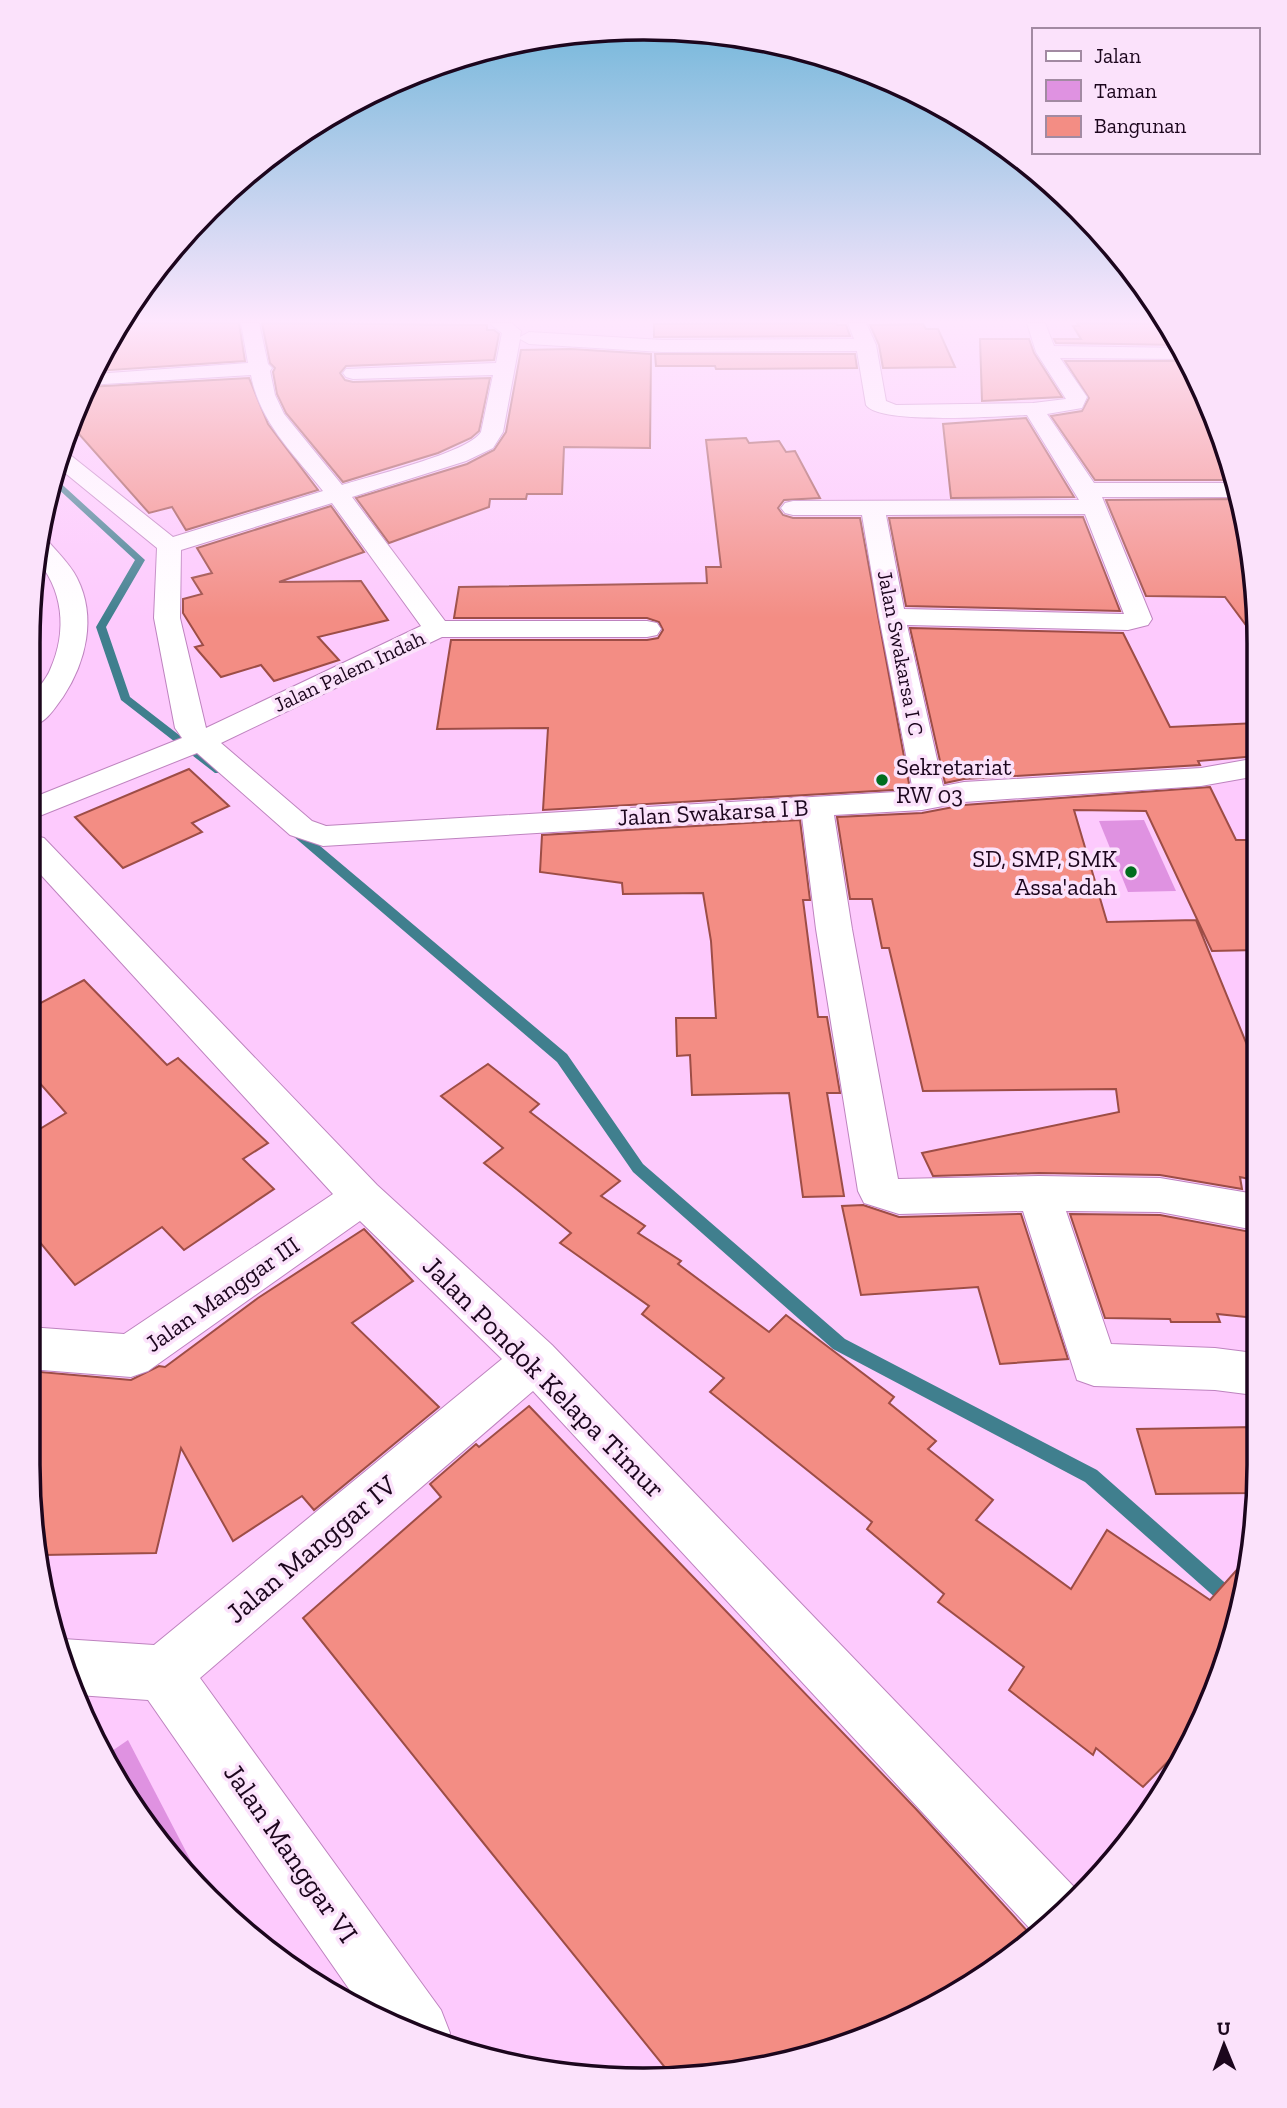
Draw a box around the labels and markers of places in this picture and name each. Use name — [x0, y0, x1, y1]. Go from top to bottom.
place label: Sekretariat RW 03 — [896, 752, 1012, 809]
marker: Sekretariat RW 03 — [874, 772, 890, 788]
place label: SD, SMP, SMK Assa'adah — [972, 844, 1118, 901]
marker: SD, SMP, SMK Assa'adah — [1123, 864, 1139, 880]

